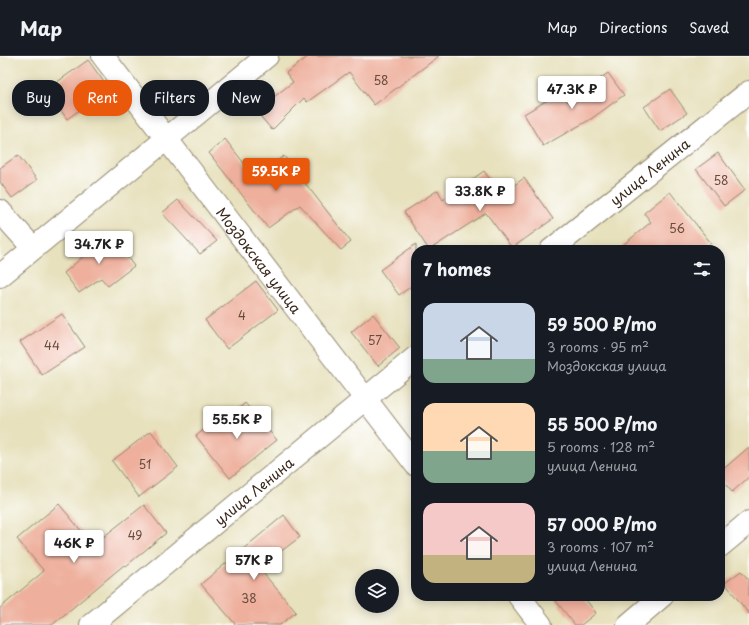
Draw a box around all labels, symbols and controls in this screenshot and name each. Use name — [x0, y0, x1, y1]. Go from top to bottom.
text: Map — [20, 14, 62, 42]
text: Map — [547, 17, 577, 38]
text: Directions — [599, 17, 667, 38]
text: Saved — [689, 17, 729, 38]
house number: 58 — [373, 71, 389, 89]
pin: 47.3K ₽ — [535, 76, 609, 110]
text: 47.3K ₽ — [547, 79, 597, 98]
chip: Buy — [12, 80, 65, 116]
chip: Rent — [73, 80, 132, 116]
chip: Filters — [140, 80, 209, 116]
chip: New — [217, 80, 275, 116]
street label: улица Ленина — [605, 133, 694, 210]
pin: 59.5K ₽ — [239, 158, 313, 192]
text: 59.5K ₽ — [252, 161, 300, 180]
house number: 58 — [713, 171, 729, 189]
pin: 33.8K ₽ — [443, 178, 517, 212]
text: 33.8K ₽ — [455, 181, 505, 200]
street label: Моздокская улица — [212, 203, 307, 318]
house number: 56 — [669, 219, 685, 237]
pin: 34.7K ₽ — [62, 231, 136, 265]
text: 34.7K ₽ — [74, 234, 124, 253]
text: 7 homes — [423, 256, 491, 282]
icon: filters — [691, 258, 713, 280]
house number: 4 — [238, 306, 246, 324]
text: 59 500 ₽/mo — [547, 311, 657, 337]
icon: home — [455, 319, 503, 367]
house number: 57 — [368, 331, 382, 349]
house number: 44 — [44, 336, 60, 354]
text: 3 rooms · 95 m² — [547, 337, 649, 356]
text: Моздокская улица — [547, 356, 667, 375]
pin: 55.5K ₽ — [200, 406, 274, 440]
text: 55.5K ₽ — [212, 409, 262, 428]
text: 55 500 ₽/mo — [547, 411, 657, 437]
icon: home — [455, 419, 503, 467]
text: 5 rooms · 128 m² — [547, 437, 655, 456]
street label: улица Ленина — [210, 452, 298, 530]
house number: 51 — [139, 455, 151, 473]
text: улица Ленина — [547, 456, 637, 475]
text: 57 000 ₽/mo — [547, 511, 657, 537]
icon: home — [455, 519, 503, 567]
house number: 49 — [128, 526, 142, 544]
pin: 46K ₽ — [46, 530, 102, 564]
text: 46K ₽ — [54, 533, 94, 552]
text: 3 rooms · 107 m² — [547, 537, 654, 556]
pin: 57K ₽ — [226, 547, 282, 581]
text: 57K ₽ — [235, 550, 273, 569]
text: улица Ленина — [547, 556, 637, 575]
map controls — [355, 569, 399, 613]
button: layers — [355, 569, 399, 613]
house number: 38 — [241, 589, 257, 607]

